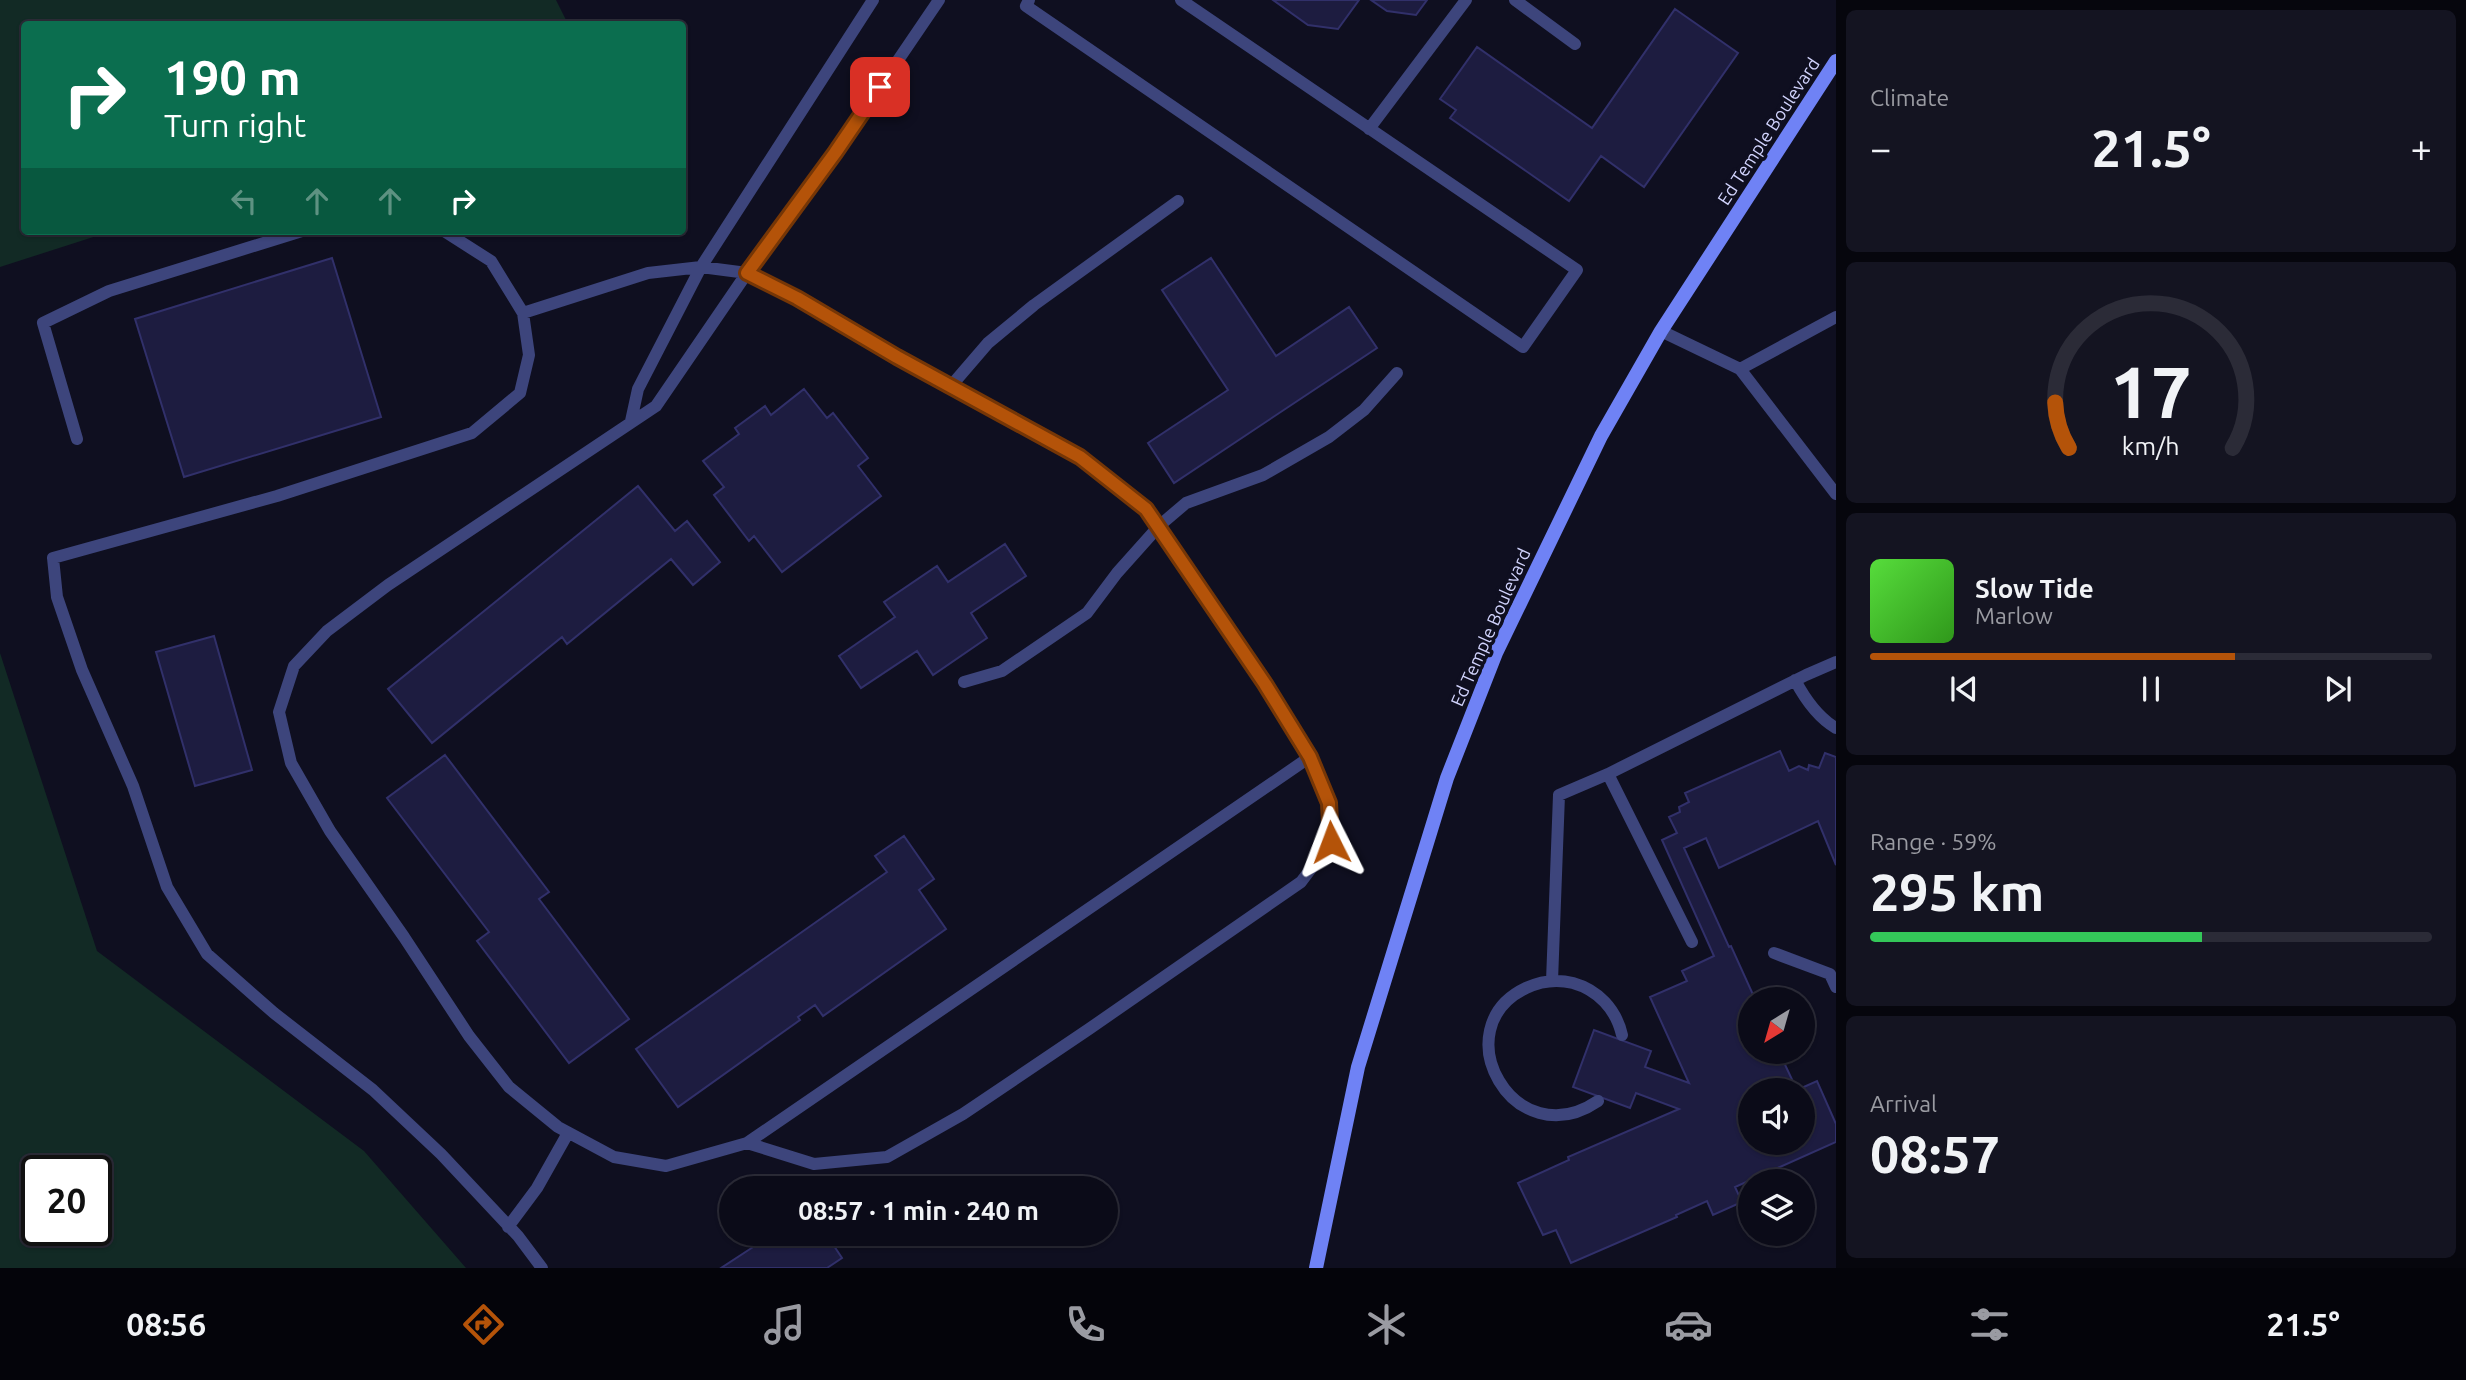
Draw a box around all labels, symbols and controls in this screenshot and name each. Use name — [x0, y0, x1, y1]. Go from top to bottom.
icon: right — [49, 49, 140, 140]
text: 190 m — [164, 49, 301, 104]
street label: Ed Temple Boulevard — [1713, 54, 1823, 208]
pin — [850, 57, 910, 117]
icon: arrive — [861, 68, 899, 106]
text: Climate — [1870, 85, 1949, 110]
text: Turn right — [164, 107, 306, 143]
text: 21.5° — [2091, 119, 2211, 177]
text: − — [1870, 127, 1891, 169]
text: + — [2411, 127, 2432, 169]
icon: left — [225, 182, 263, 220]
icon: ahead — [298, 182, 336, 220]
icon: ahead — [371, 182, 409, 220]
icon: right — [444, 182, 482, 220]
text: 17 — [2110, 351, 2192, 433]
text: km/h — [2122, 432, 2180, 460]
street label: Ed Temple Boulevard — [1446, 545, 1534, 709]
text: Slow Tide — [1975, 574, 2094, 603]
text: Marlow — [1975, 603, 2053, 628]
icon: previous — [1945, 670, 1983, 708]
icon: pause — [2132, 670, 2170, 708]
icon: next — [2319, 670, 2357, 708]
position arrow — [1294, 805, 1368, 879]
text: Range · 59% — [1870, 829, 1997, 854]
text: 295 km — [1870, 863, 2044, 921]
north arrow — [1738, 987, 1815, 1064]
map controls — [1738, 987, 1815, 1246]
button: sound — [1738, 1078, 1815, 1155]
text: Arrival — [1870, 1091, 1937, 1116]
text: 08:57 — [1870, 1125, 2000, 1183]
speed limit sign: 20 — [21, 1155, 112, 1246]
button: layers — [1738, 1169, 1815, 1246]
text: 08:57 · 1 min · 240 m — [798, 1196, 1039, 1225]
icon: directions — [459, 1300, 508, 1349]
icon: music — [760, 1300, 809, 1349]
icon: phone — [1061, 1300, 1110, 1349]
icon: climate — [1362, 1300, 1411, 1349]
icon: car — [1664, 1300, 1713, 1349]
icon: filters — [1965, 1300, 2014, 1349]
text: 08:56 — [126, 1306, 206, 1342]
text: 21.5° — [2266, 1306, 2340, 1342]

